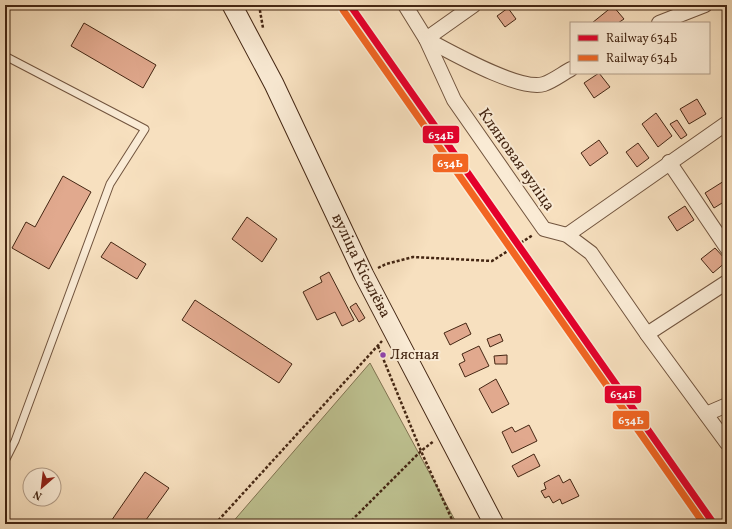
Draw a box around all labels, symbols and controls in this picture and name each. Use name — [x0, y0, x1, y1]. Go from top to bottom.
legend — [570, 22, 710, 74]
text: Railway 634Б — [606, 31, 677, 47]
text: Railway 634Ь — [606, 51, 678, 67]
street label: Кляновая вуліца — [472, 104, 560, 216]
line badge: 634Б — [422, 125, 460, 144]
text: 634Б — [428, 129, 454, 144]
line badge: 634Ь — [432, 153, 469, 173]
text: 634Ь — [437, 157, 463, 172]
street label: вуліца Кісялёва — [326, 210, 396, 322]
place label: Лясная — [390, 345, 439, 366]
marker: Лясная — [378, 350, 388, 360]
line badge: 634Б — [604, 385, 642, 404]
text: 634Б — [610, 388, 636, 403]
line badge: 634Ь — [612, 410, 650, 430]
text: 634Ь — [618, 414, 644, 429]
north arrow — [22, 467, 62, 507]
text: N — [31, 486, 45, 503]

